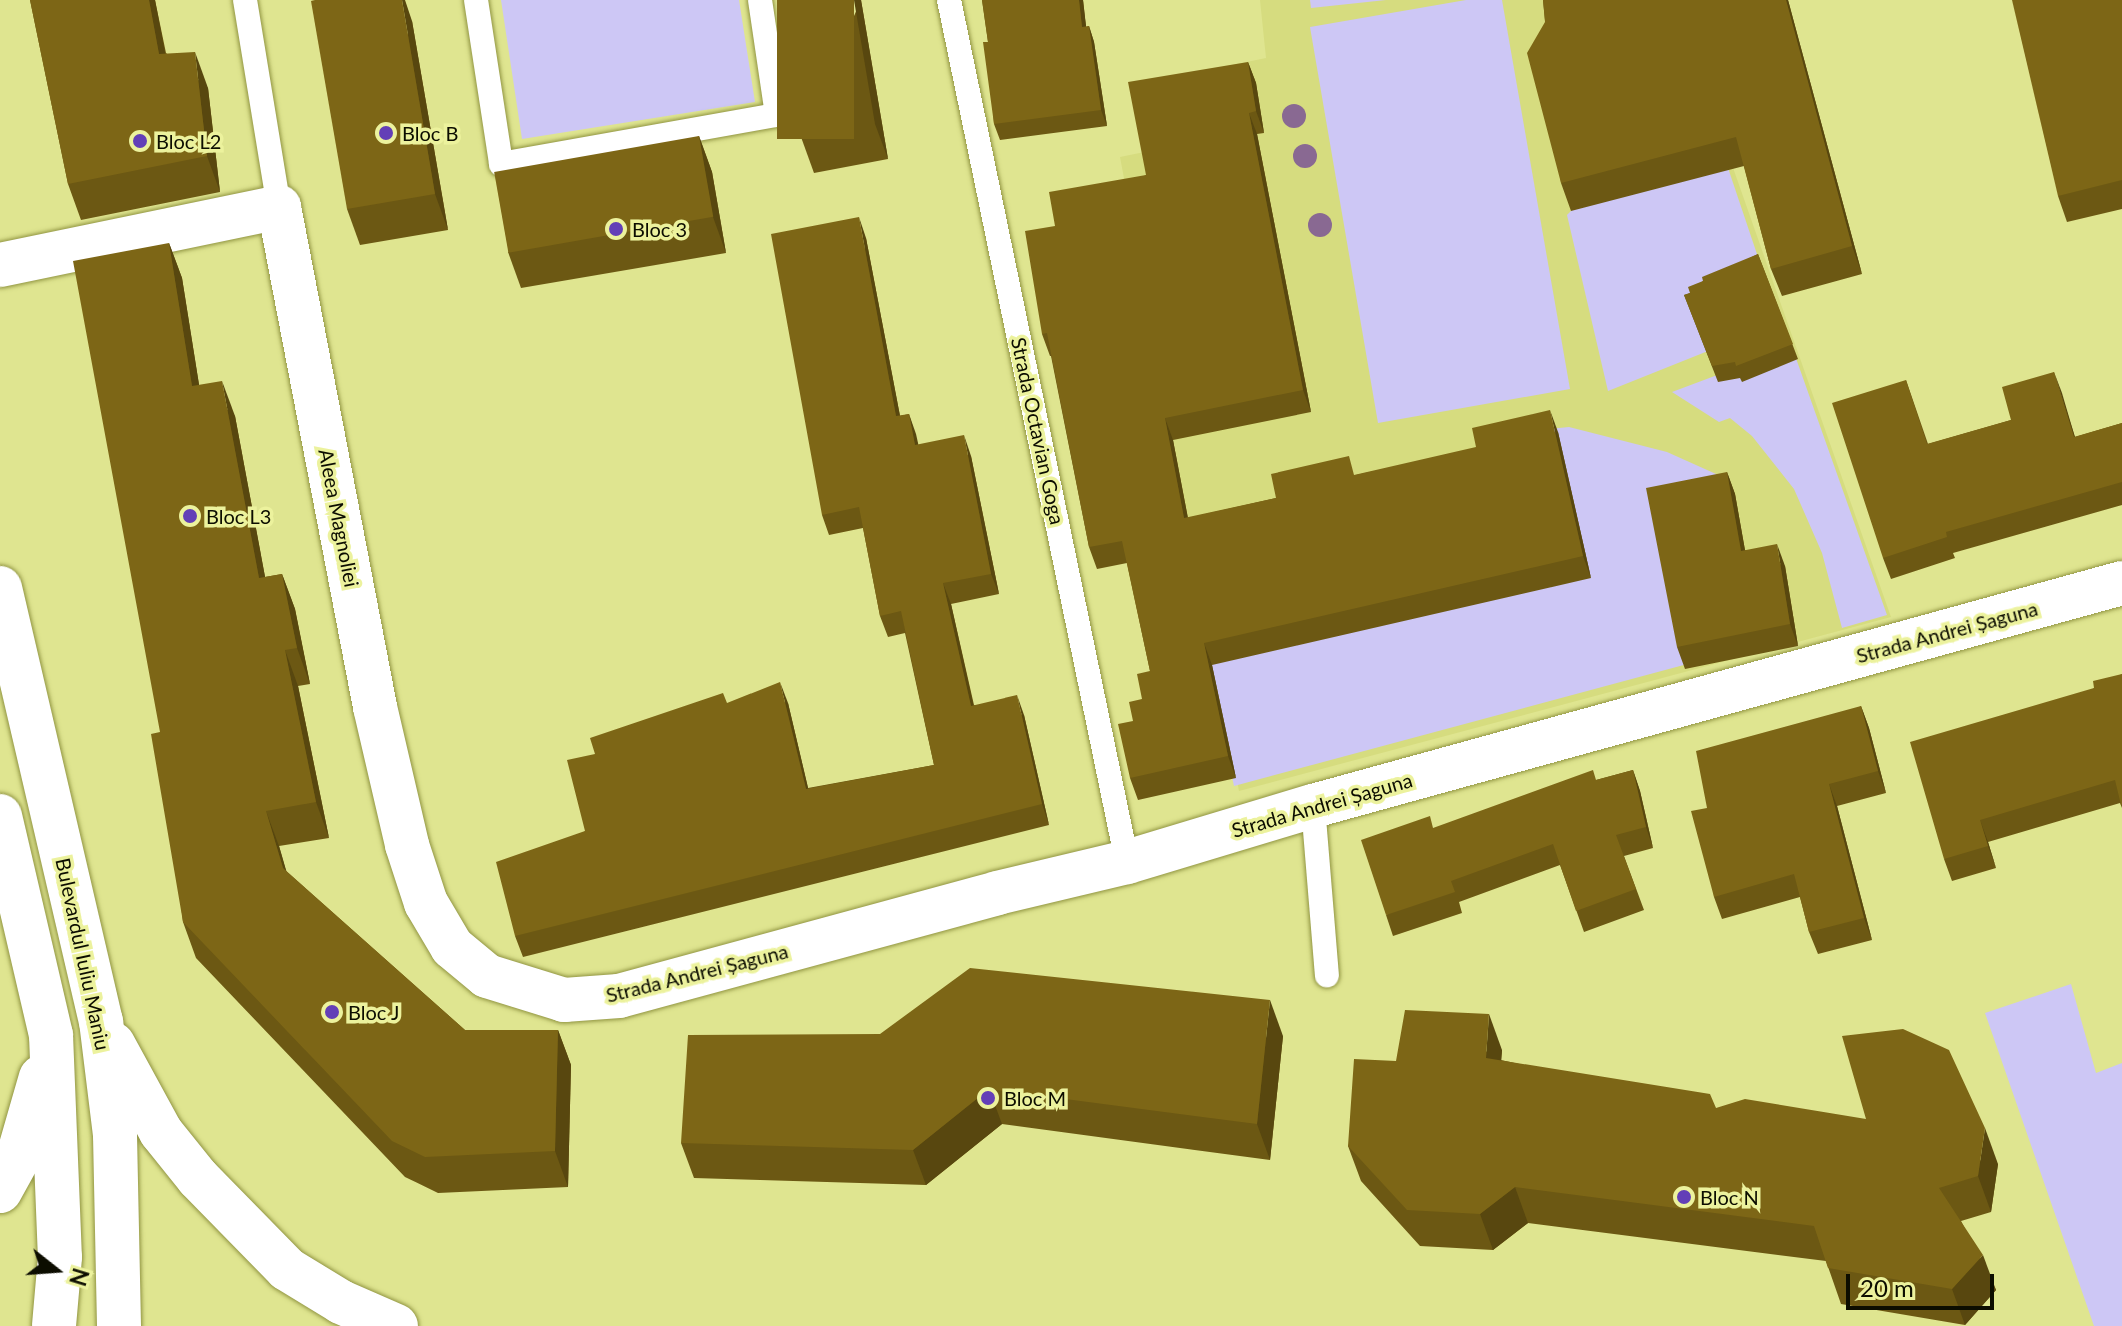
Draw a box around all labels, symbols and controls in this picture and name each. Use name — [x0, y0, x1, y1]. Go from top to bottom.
place label: Bloc B — [402, 121, 458, 145]
marker: Bloc B — [377, 124, 395, 142]
place label: Bloc L2 — [156, 129, 221, 153]
marker: Bloc L2 — [131, 132, 149, 150]
place label: Bloc 3 — [632, 217, 687, 241]
marker: Bloc 3 — [607, 220, 625, 238]
street label: Strada Octavian Goga — [1006, 335, 1070, 527]
street label: Aleea Magnoliei — [314, 447, 364, 589]
place label: Bloc L3 — [206, 504, 271, 528]
marker: Bloc L3 — [181, 507, 199, 525]
street label: Strada Andrei Șaguna — [1853, 596, 2041, 668]
street label: Strada Andrei Șaguna — [1229, 768, 1415, 842]
street label: Bulevardul Iuliu Maniu — [51, 856, 115, 1052]
street label: Strada Andrei Șaguna — [603, 939, 791, 1007]
place label: Bloc J — [348, 1000, 400, 1024]
marker: Bloc J — [323, 1003, 341, 1021]
place label: Bloc M — [1004, 1086, 1066, 1110]
marker: Bloc M — [979, 1089, 997, 1107]
place label: Bloc N — [1700, 1185, 1759, 1209]
marker: Bloc N — [1675, 1188, 1693, 1206]
north arrow — [16, 1230, 96, 1310]
scale bar — [1850, 1258, 1998, 1308]
text: N — [64, 1265, 95, 1289]
text: 20 m — [1860, 1273, 1914, 1302]

